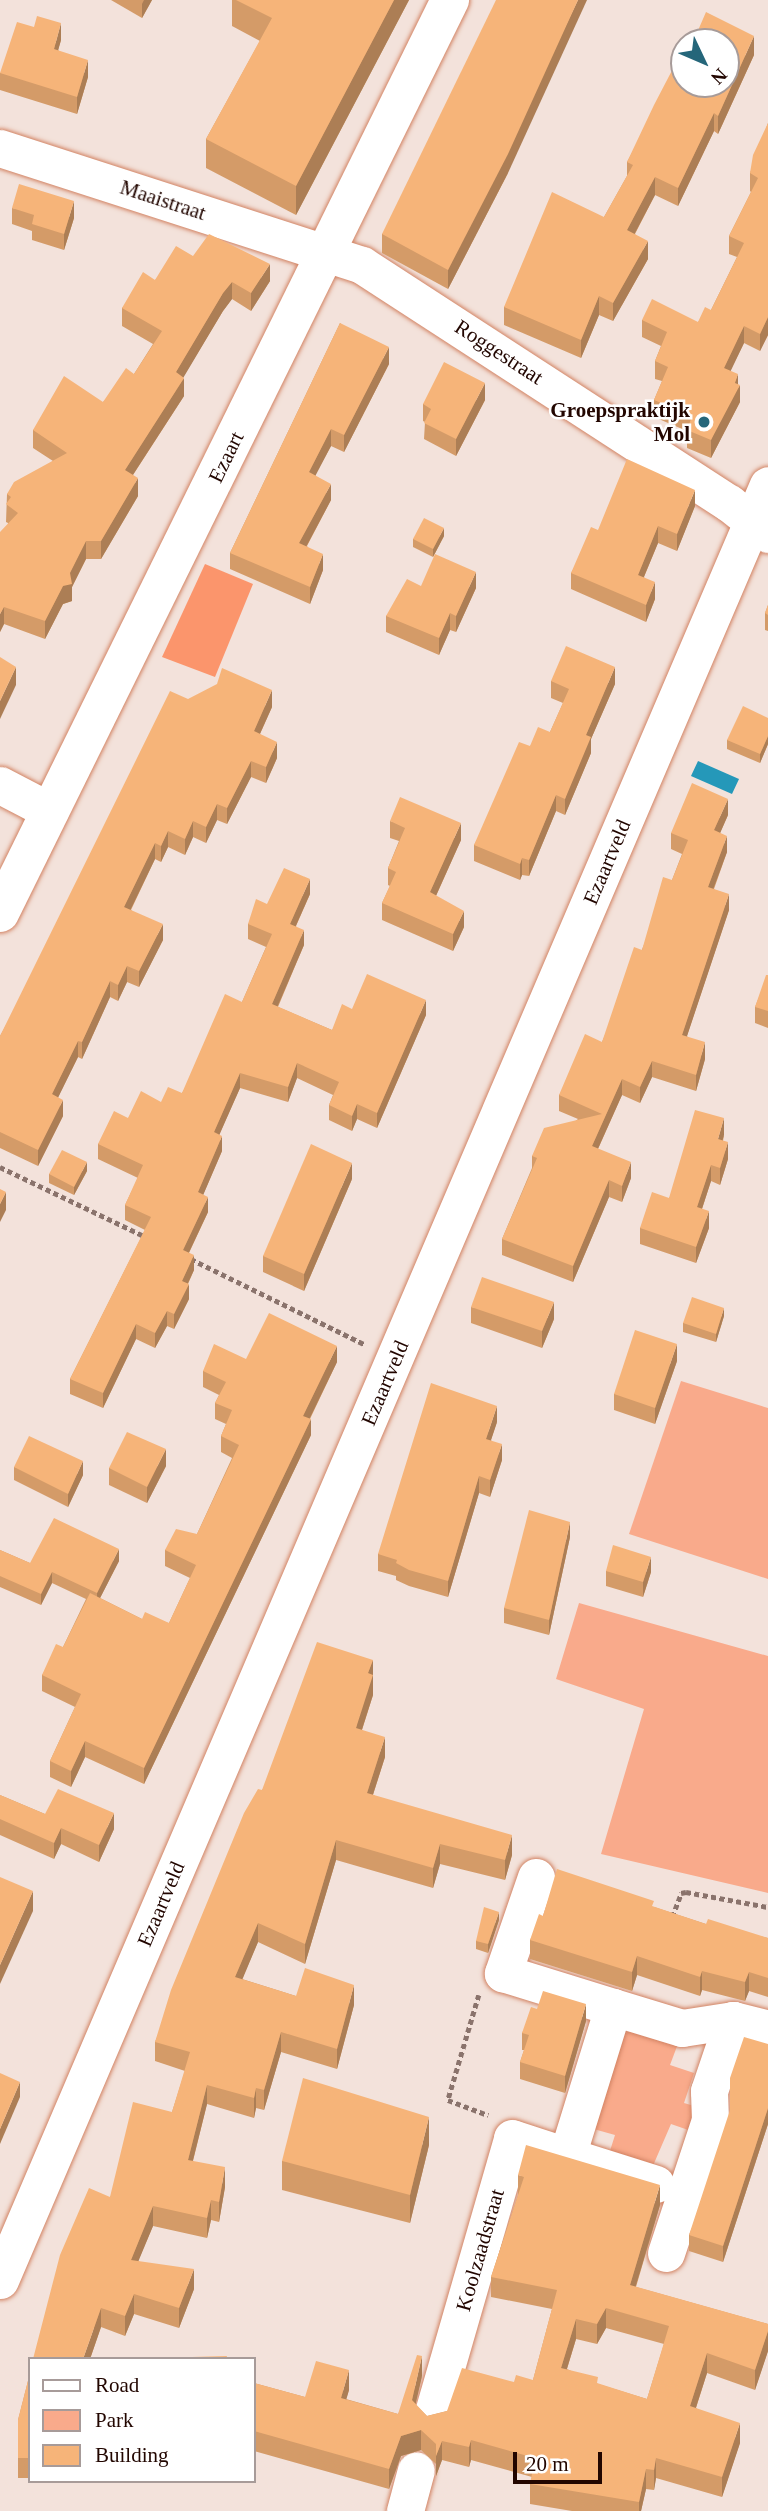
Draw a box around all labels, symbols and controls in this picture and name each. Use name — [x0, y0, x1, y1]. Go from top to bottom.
north arrow — [670, 28, 740, 98]
text: N — [707, 64, 731, 89]
street label: Maaistraat — [117, 174, 209, 226]
street label: Roggestraat — [450, 314, 548, 390]
place label: Groepspraktijk Mol — [550, 397, 690, 447]
marker: Groepspraktijk Mol — [696, 414, 712, 430]
street label: Ezaart — [203, 427, 249, 487]
street label: Ezaartveld — [578, 816, 636, 908]
street label: Ezaartveld — [356, 1337, 414, 1429]
street label: Ezaartveld — [132, 1858, 190, 1950]
street label: Koolzaadstraat — [451, 2186, 509, 2314]
legend — [28, 2357, 256, 2483]
text: Road — [95, 2373, 139, 2397]
text: Park — [95, 2408, 134, 2432]
scale bar — [516, 2438, 605, 2482]
text: Building — [95, 2443, 169, 2467]
text: 20 m — [526, 2452, 569, 2476]

